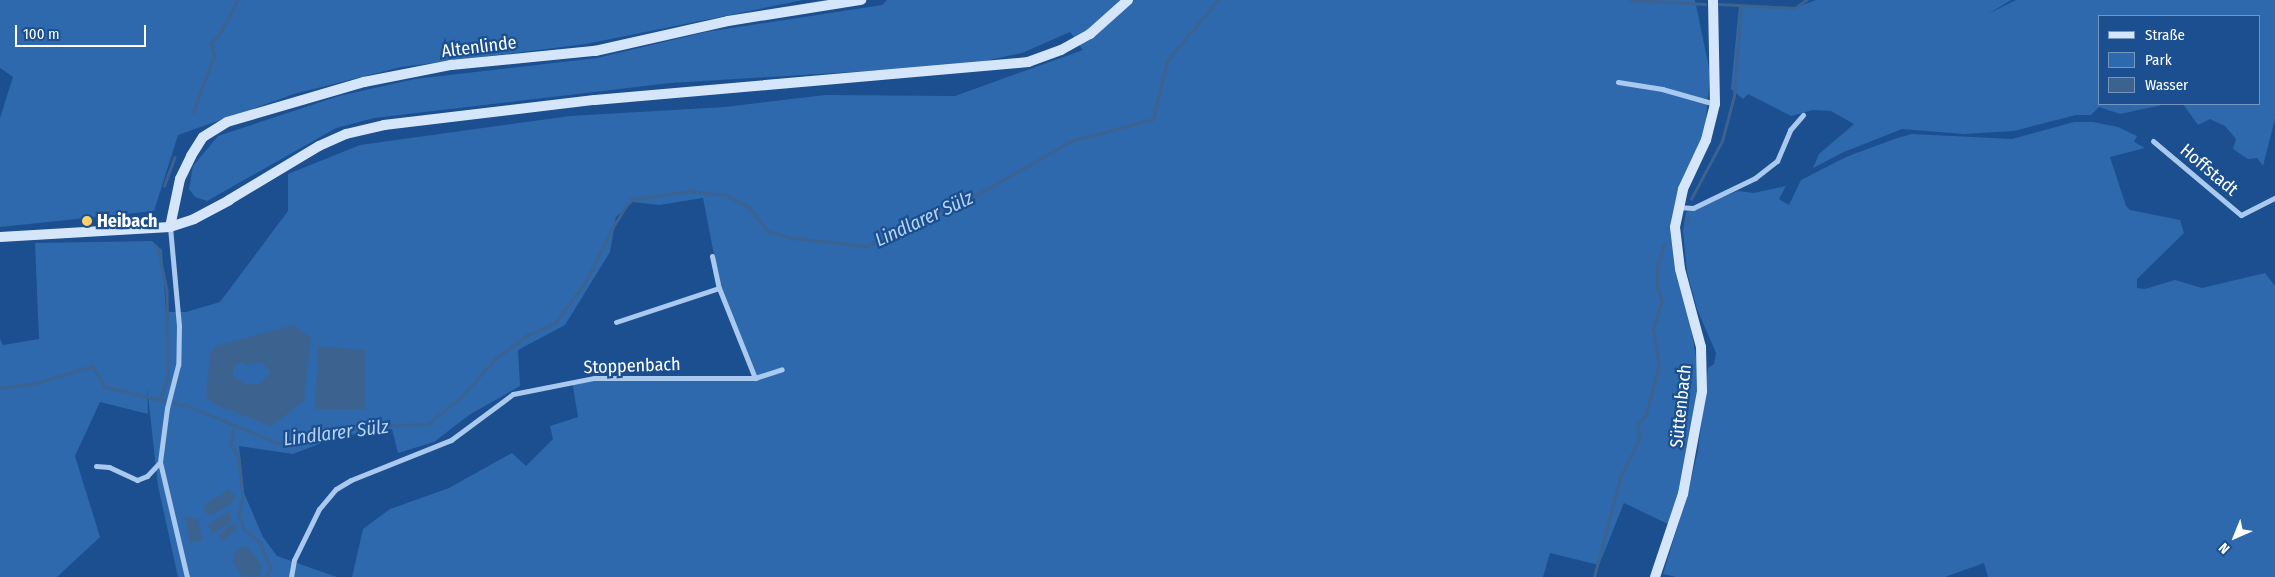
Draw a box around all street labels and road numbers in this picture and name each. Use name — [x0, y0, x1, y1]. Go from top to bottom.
street label: Altenlinde — [440, 32, 518, 62]
street label: Hoffstadt — [2176, 140, 2242, 200]
street label: Stoppenbach — [583, 354, 681, 378]
street label: Süttenbach — [1666, 363, 1696, 449]

